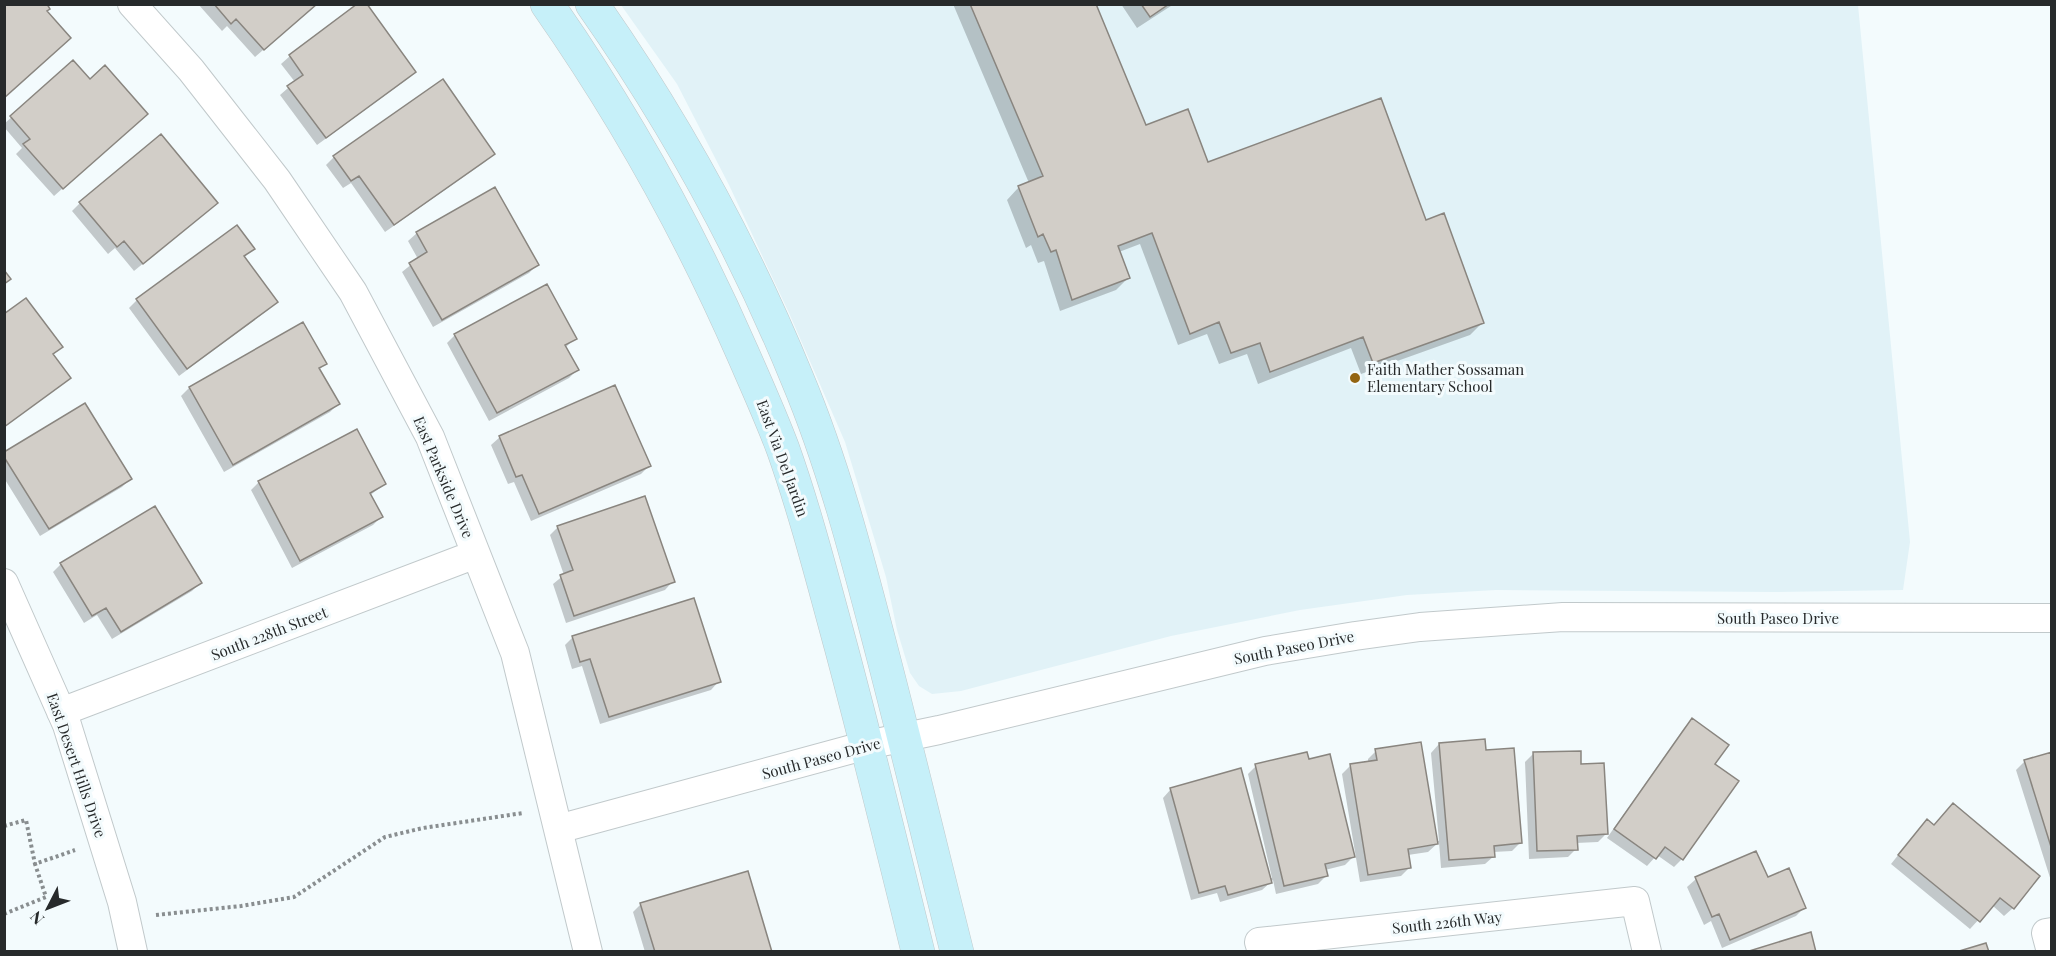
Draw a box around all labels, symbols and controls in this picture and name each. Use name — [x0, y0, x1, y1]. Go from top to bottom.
place label: Faith Mather Sossaman Elementary School — [1367, 359, 1524, 396]
marker: Faith Mather Sossaman Elementary School — [1348, 371, 1362, 385]
street label: East Via Del Jardin — [753, 397, 813, 519]
street label: East Parkside Drive — [409, 413, 479, 541]
street label: South 228th Street — [208, 601, 331, 664]
street label: South Paseo Drive — [1717, 608, 1839, 628]
street label: South Paseo Drive — [1232, 626, 1356, 668]
street label: East Desert Hills Drive — [43, 690, 111, 840]
street label: South Paseo Drive — [759, 733, 883, 783]
north arrow — [18, 878, 78, 938]
street label: South 226th Way — [1391, 906, 1503, 938]
text: N — [25, 907, 48, 930]

